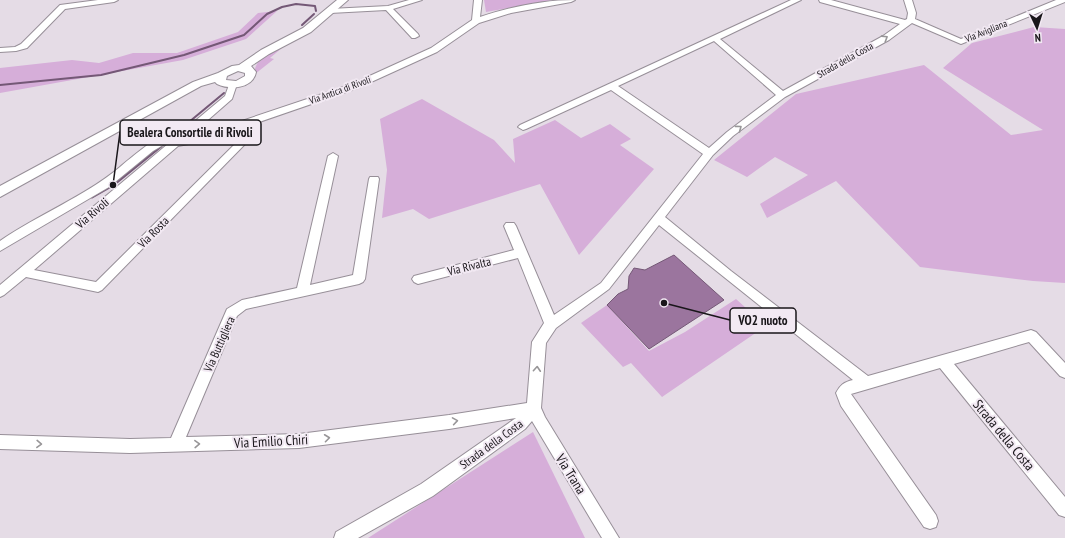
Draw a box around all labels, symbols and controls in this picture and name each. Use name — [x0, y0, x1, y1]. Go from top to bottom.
north arrow — [1017, 8, 1057, 48]
street label: Via Avigliana — [962, 17, 1009, 46]
text: N — [1034, 31, 1041, 45]
one-way arrow — [881, 35, 888, 43]
street label: Strada della Costa — [815, 39, 875, 81]
street label: Via Antica di Rivoli — [306, 73, 373, 108]
callout: Bealera Consortile di Rivoli — [120, 120, 261, 145]
text: Bealera Consortile di Rivoli — [127, 124, 253, 141]
one-way arrow — [734, 126, 741, 133]
street label: Via Rivoli — [72, 195, 112, 232]
street label: Via Rosta — [134, 213, 172, 251]
street label: Via Rivalta — [445, 253, 492, 279]
callout: VO2 nuoto — [730, 308, 796, 333]
text: VO2 nuoto — [737, 312, 788, 329]
street label: Via Buttigliera — [200, 314, 238, 375]
one-way arrow — [532, 366, 541, 372]
street label: Strada della Costa — [969, 396, 1039, 474]
street label: Strada della Costa — [456, 416, 526, 472]
one-way arrow — [452, 417, 459, 426]
street label: Via Emilio Chiri — [233, 430, 308, 452]
one-way arrow — [324, 434, 330, 443]
one-way arrow — [36, 440, 42, 448]
one-way arrow — [194, 440, 200, 448]
street label: Via Trana — [551, 450, 590, 497]

